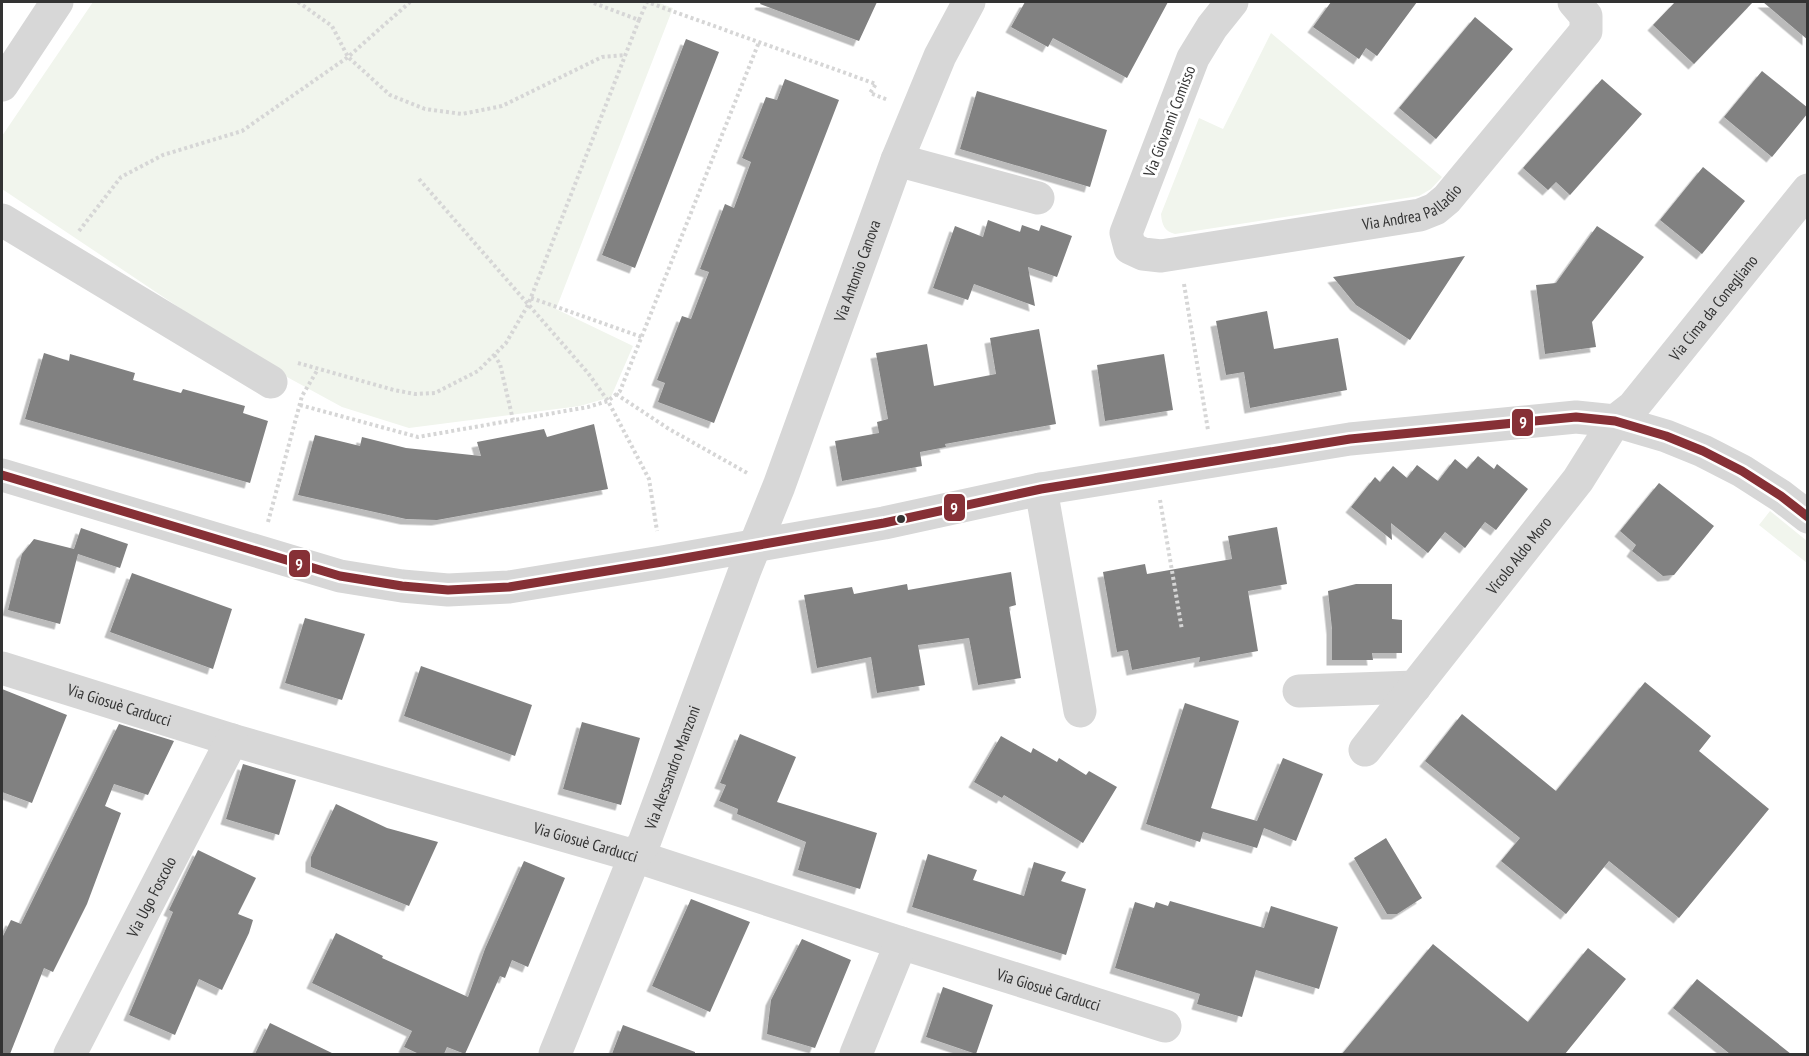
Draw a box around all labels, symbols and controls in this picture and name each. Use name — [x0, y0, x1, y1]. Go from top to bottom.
street label: Via Giovanni Comisso — [1138, 62, 1199, 180]
street label: Via Andrea Palladio — [1360, 180, 1465, 234]
street label: Via Antonio Canova — [829, 217, 885, 325]
street label: Via Cima da Conegliano — [1664, 251, 1762, 365]
line badge: 9 — [1511, 408, 1534, 437]
text: 9 — [1519, 412, 1527, 432]
line badge: 9 — [943, 493, 966, 522]
text: 9 — [950, 498, 958, 518]
street label: Vicolo Aldo Moro — [1481, 512, 1556, 599]
unlabelled marker — [895, 513, 907, 525]
line badge: 9 — [288, 549, 311, 578]
text: 9 — [295, 554, 303, 574]
street label: Via Giosuè Carducci — [64, 679, 174, 730]
street label: Via Alessandro Manzoni — [640, 703, 704, 833]
street label: Via Giosuè Carducci — [530, 817, 641, 866]
street label: Via Ugo Foscolo — [122, 853, 180, 941]
street label: Via Giosuè Carducci — [993, 963, 1103, 1015]

